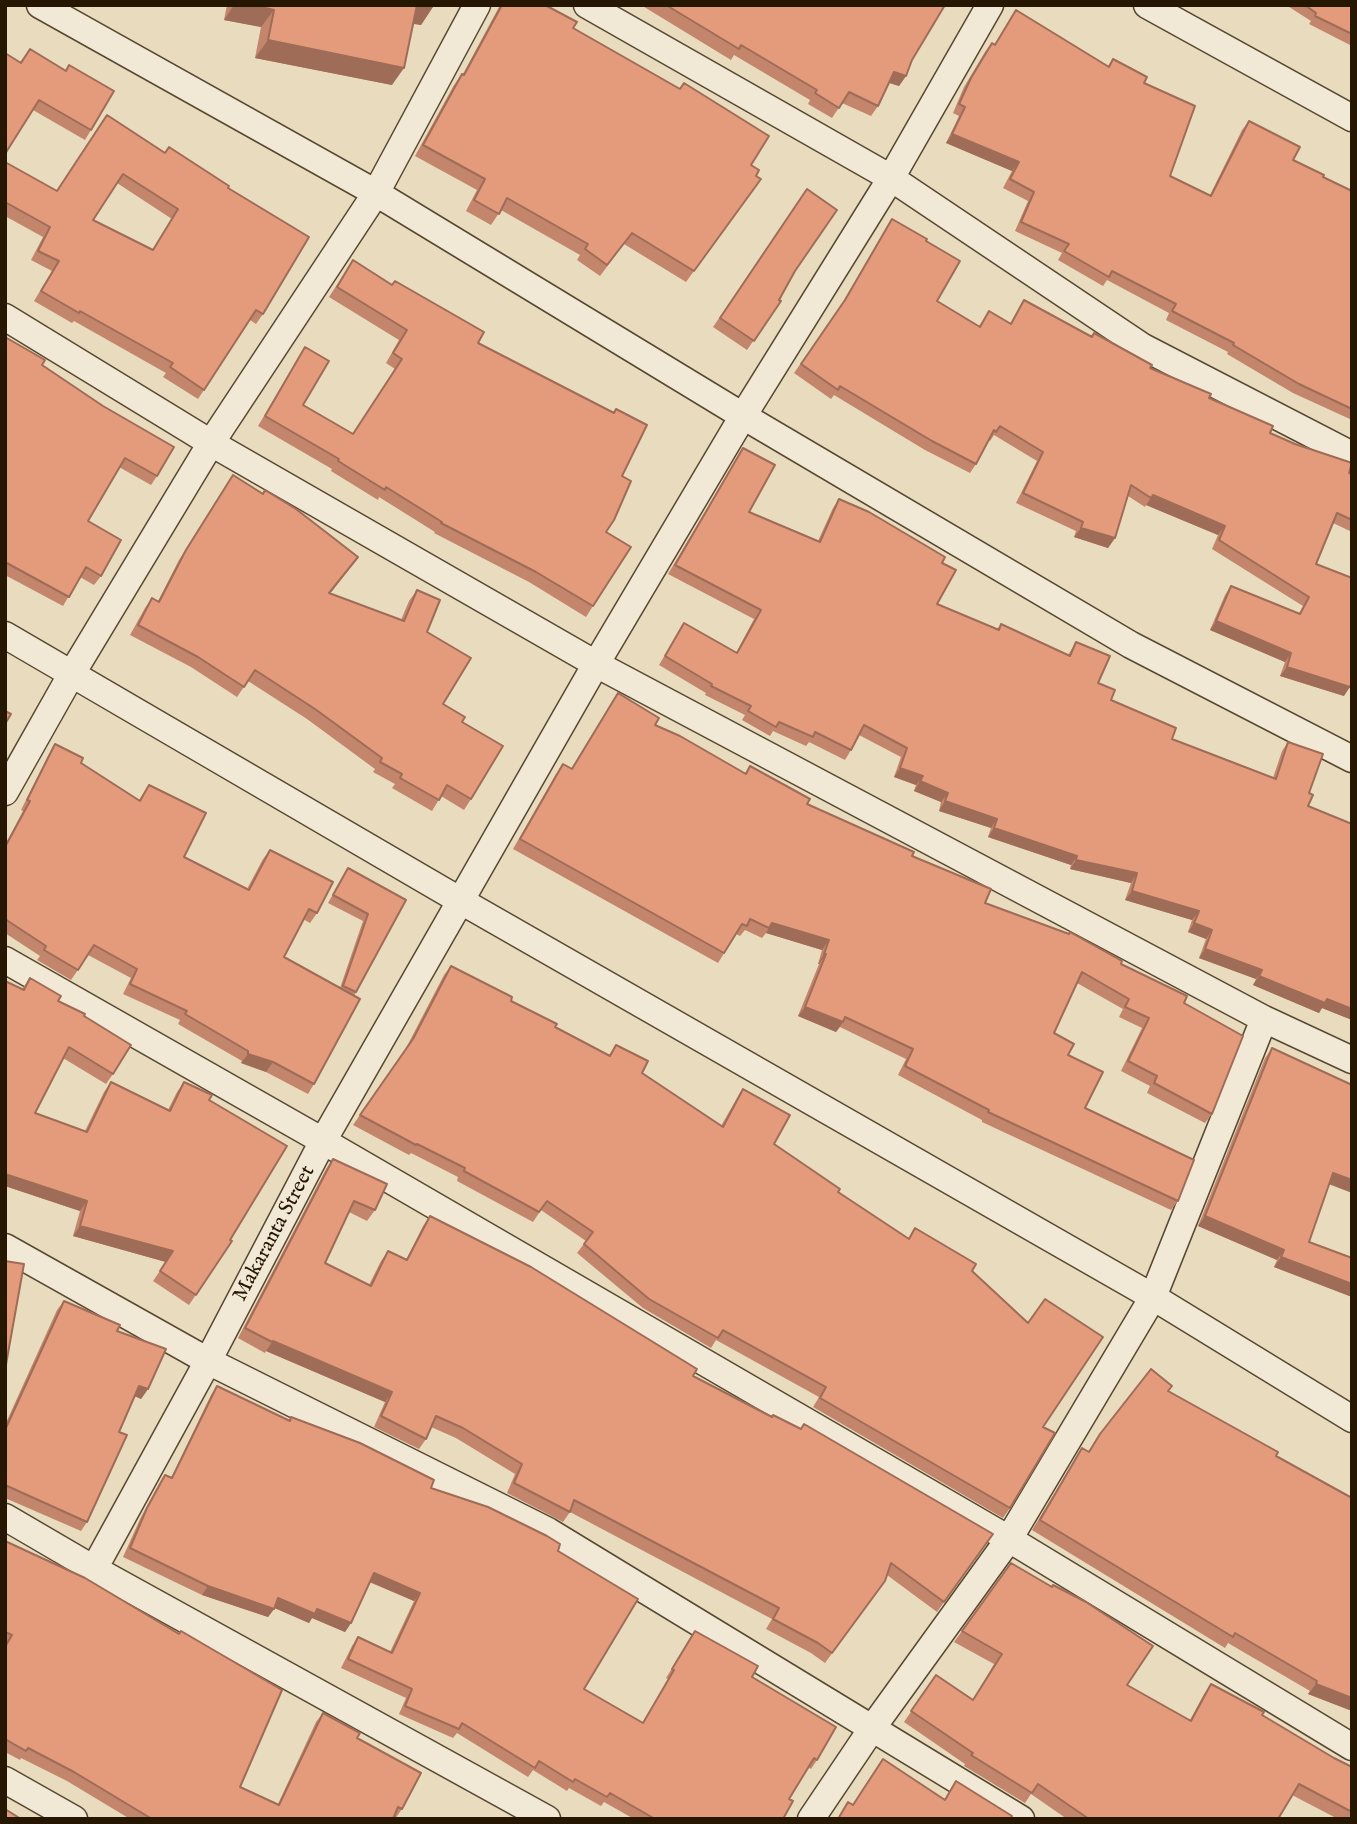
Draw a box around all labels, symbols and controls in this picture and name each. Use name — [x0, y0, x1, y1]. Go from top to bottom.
street label: Makaranta Street — [229, 1162, 321, 1306]

